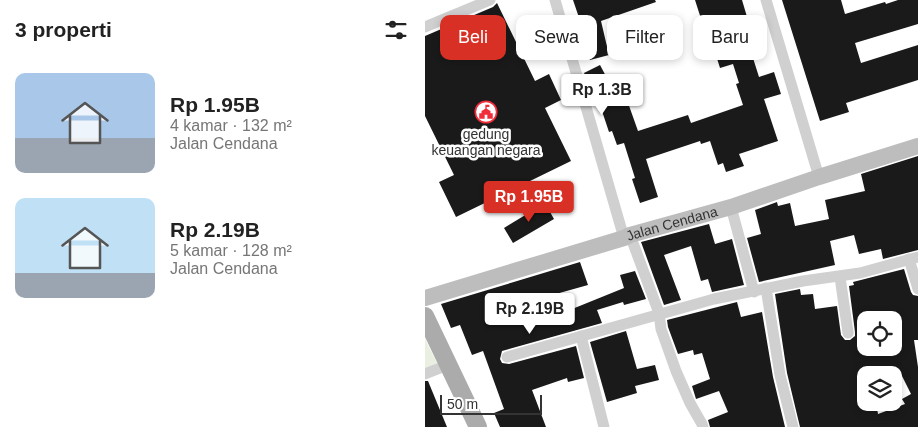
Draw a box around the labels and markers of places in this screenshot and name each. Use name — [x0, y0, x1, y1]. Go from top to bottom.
pin: Rp 1.3B — [556, 74, 648, 116]
public building icon: gedung keuangan negara — [474, 100, 498, 124]
place label: gedung keuangan negara — [432, 126, 541, 158]
pin: Rp 1.95B — [477, 180, 581, 223]
pin: Rp 2.19B — [478, 292, 582, 335]

